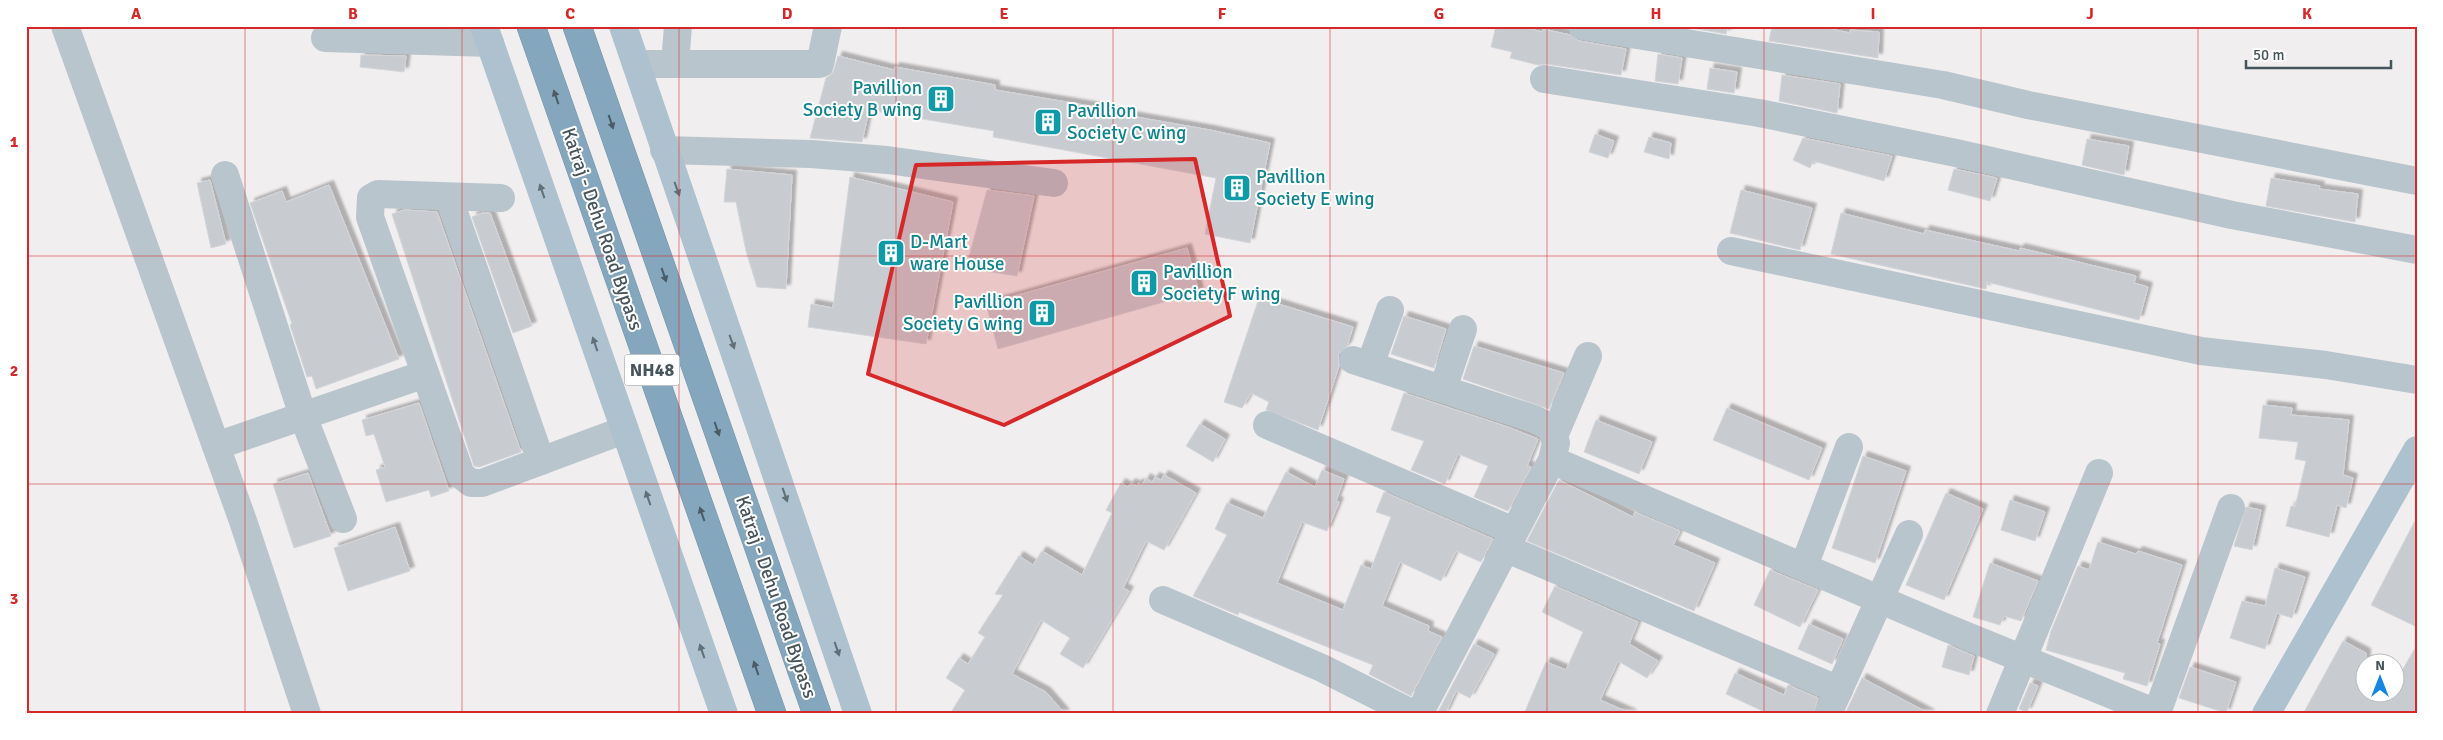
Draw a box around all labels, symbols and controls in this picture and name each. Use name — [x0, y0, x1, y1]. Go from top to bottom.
text: A — [131, 4, 142, 24]
text: B — [348, 4, 358, 24]
text: C — [565, 4, 575, 24]
text: D — [782, 4, 793, 24]
text: E — [999, 4, 1009, 24]
text: F — [1218, 4, 1227, 24]
text: G — [1434, 4, 1444, 24]
text: H — [1651, 4, 1661, 24]
text: I — [1870, 4, 1876, 24]
text: J — [2086, 4, 2094, 24]
text: K — [2302, 4, 2312, 24]
scale bar — [2246, 38, 2390, 70]
text: 50 m — [2253, 46, 2284, 64]
place label: Pavillion Society B wing — [803, 76, 922, 122]
building icon: Pavillion Society B wing — [926, 84, 956, 114]
one-way arrow — [552, 89, 560, 104]
place label: Pavillion Society C wing — [1067, 99, 1186, 145]
building icon: Pavillion Society C wing — [1033, 107, 1063, 137]
one-way arrow — [607, 115, 615, 130]
street label: Katraj - Dehu Road Bypass — [556, 125, 648, 333]
text: 1 — [10, 132, 19, 152]
place label: Pavillion Society E wing — [1256, 165, 1375, 211]
building icon: Pavillion Society E wing — [1222, 173, 1252, 203]
one-way arrow — [674, 181, 681, 196]
one-way arrow — [538, 183, 545, 198]
place label: D-Mart ware House — [910, 230, 1004, 276]
building icon: D-Mart ware House — [876, 238, 906, 268]
place label: Pavillion Society F wing — [1163, 260, 1281, 306]
one-way arrow — [661, 268, 668, 283]
building icon: Pavillion Society F wing — [1129, 268, 1159, 298]
place label: Pavillion Society G wing — [903, 290, 1023, 336]
building icon: Pavillion Society G wing — [1027, 298, 1057, 328]
one-way arrow — [729, 334, 736, 349]
one-way arrow — [591, 337, 598, 352]
road number: NH48 — [624, 354, 680, 386]
text: 2 — [10, 361, 18, 381]
one-way arrow — [714, 422, 722, 437]
one-way arrow — [781, 488, 789, 503]
one-way arrow — [644, 490, 652, 505]
street label: Katraj - Dehu Road Bypass — [730, 493, 822, 701]
one-way arrow — [698, 507, 705, 522]
text: 3 — [10, 589, 18, 609]
one-way arrow — [833, 642, 841, 657]
one-way arrow — [698, 643, 706, 658]
north arrow — [2356, 652, 2406, 702]
text: N — [2375, 657, 2385, 674]
one-way arrow — [752, 660, 760, 675]

